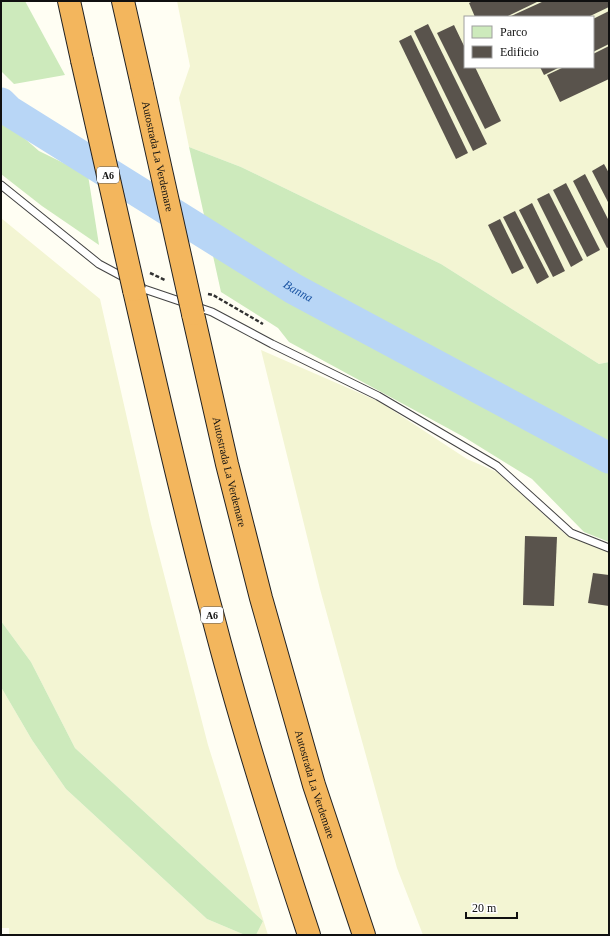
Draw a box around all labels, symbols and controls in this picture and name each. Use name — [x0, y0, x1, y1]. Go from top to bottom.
legend — [464, 16, 594, 68]
text: Parco — [500, 25, 527, 39]
text: Edificio — [500, 45, 539, 59]
street label: Autostrada La Verdemare — [140, 100, 176, 213]
road number: A6 — [97, 167, 119, 183]
water label: Banna — [281, 277, 315, 305]
street label: Autostrada La Verdemare — [210, 416, 249, 528]
road number: A6 — [201, 607, 223, 623]
street label: Autostrada La Verdemare — [293, 729, 337, 840]
scale bar — [466, 894, 517, 920]
text: 20 m — [472, 901, 497, 915]

